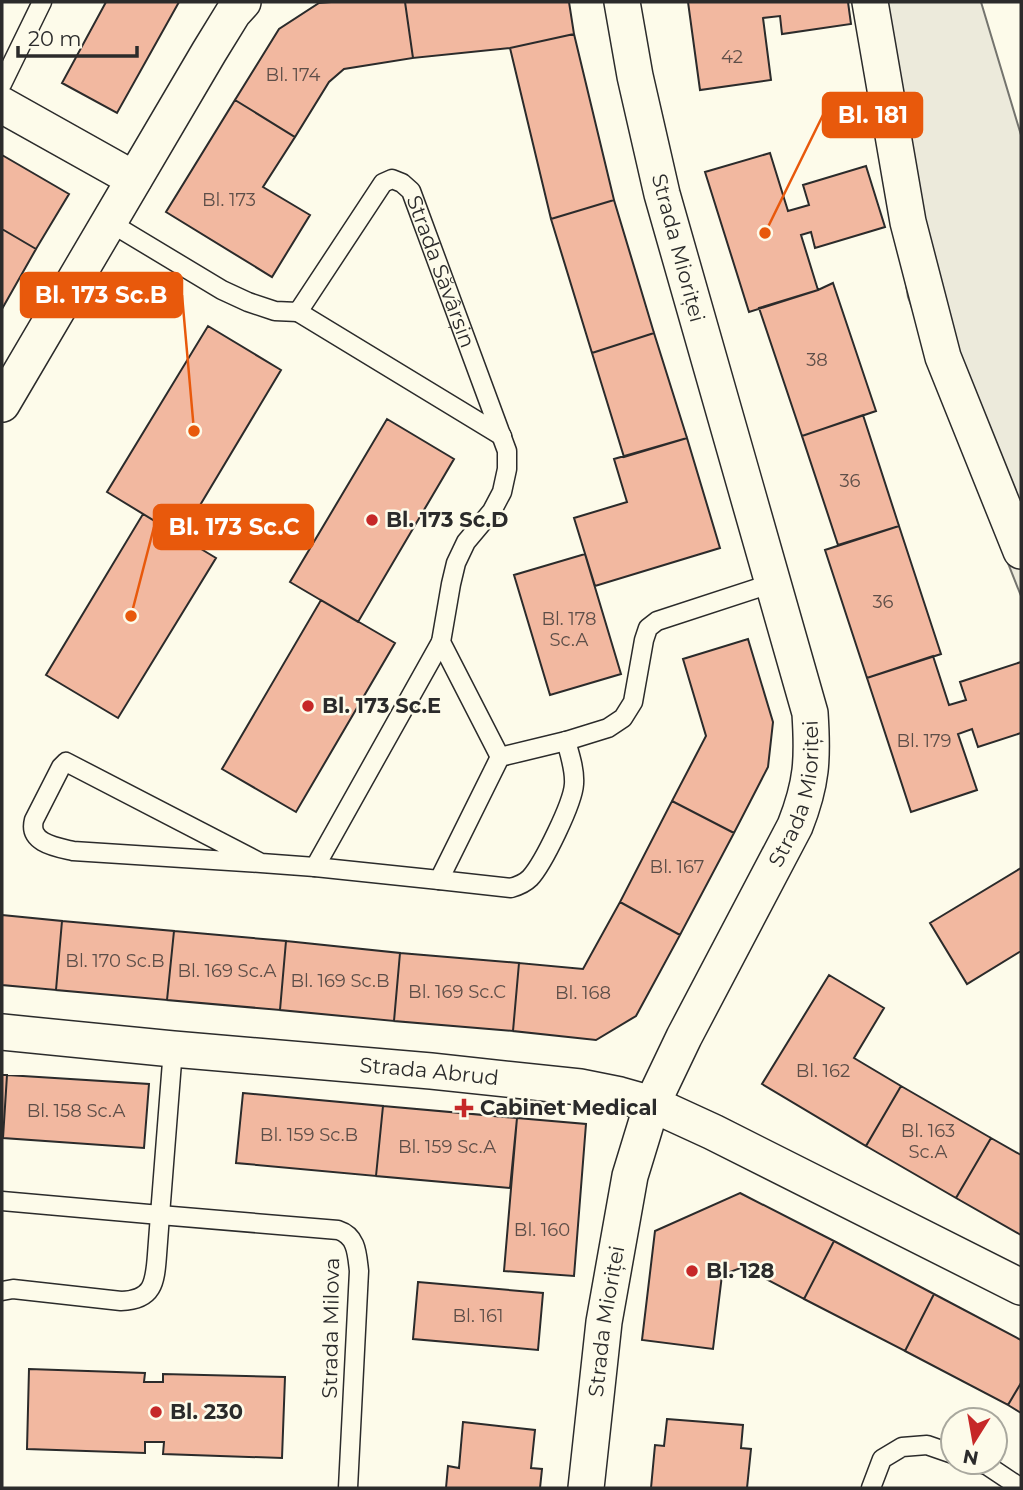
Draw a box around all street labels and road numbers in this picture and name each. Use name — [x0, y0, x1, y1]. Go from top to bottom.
street label: Strada Mioriței — [646, 171, 710, 325]
street label: Strada Săvârșin — [402, 192, 481, 351]
street label: Strada Mioriței — [763, 720, 824, 871]
street label: Strada Abrud — [359, 1052, 500, 1090]
street label: Strada Mioriței — [583, 1244, 629, 1398]
street label: Strada Milova — [317, 1257, 344, 1399]

